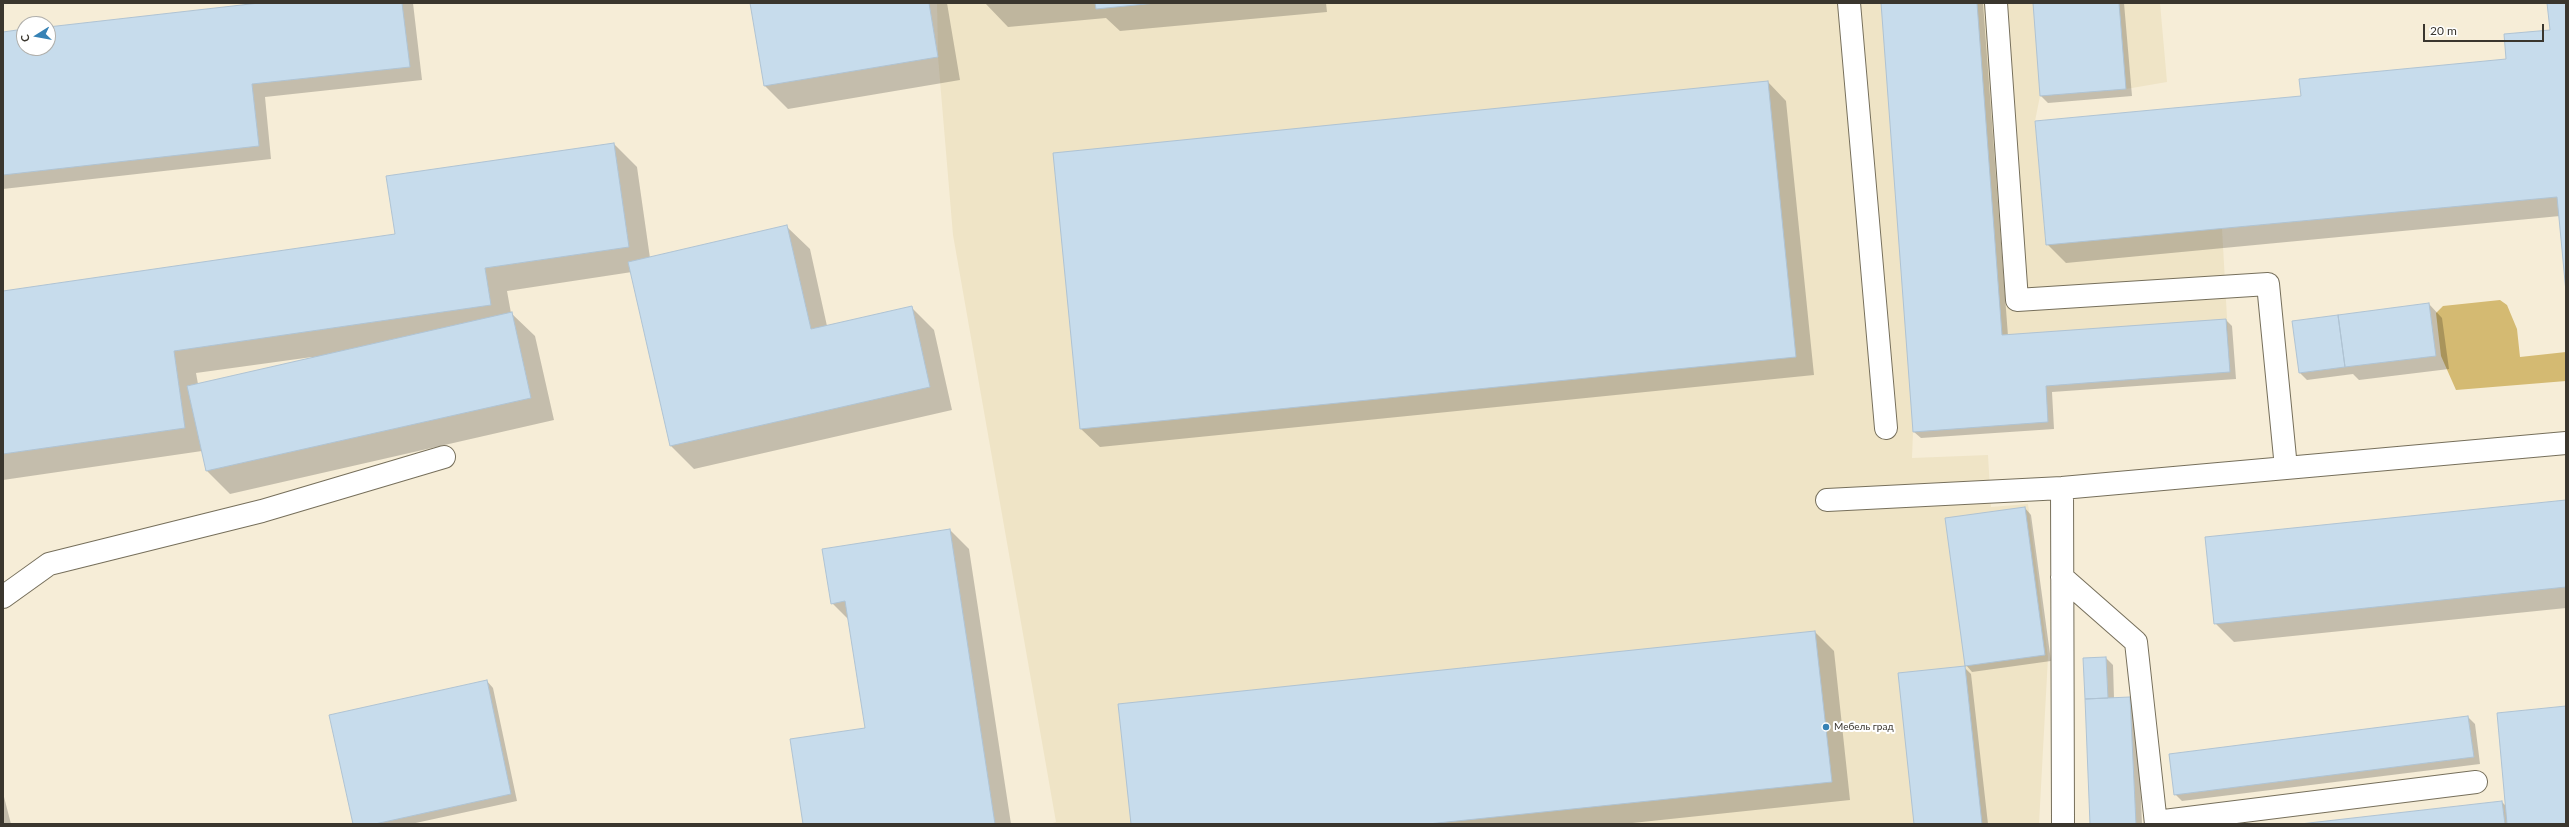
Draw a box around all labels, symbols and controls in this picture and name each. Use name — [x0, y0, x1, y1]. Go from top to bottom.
north arrow — [16, 16, 56, 56]
scale bar — [2425, 16, 2546, 42]
text: 20 m — [2430, 23, 2457, 38]
text: С — [18, 33, 32, 43]
place label: Мебель град — [1834, 721, 1894, 733]
marker: Мебель град — [1821, 722, 1831, 732]

